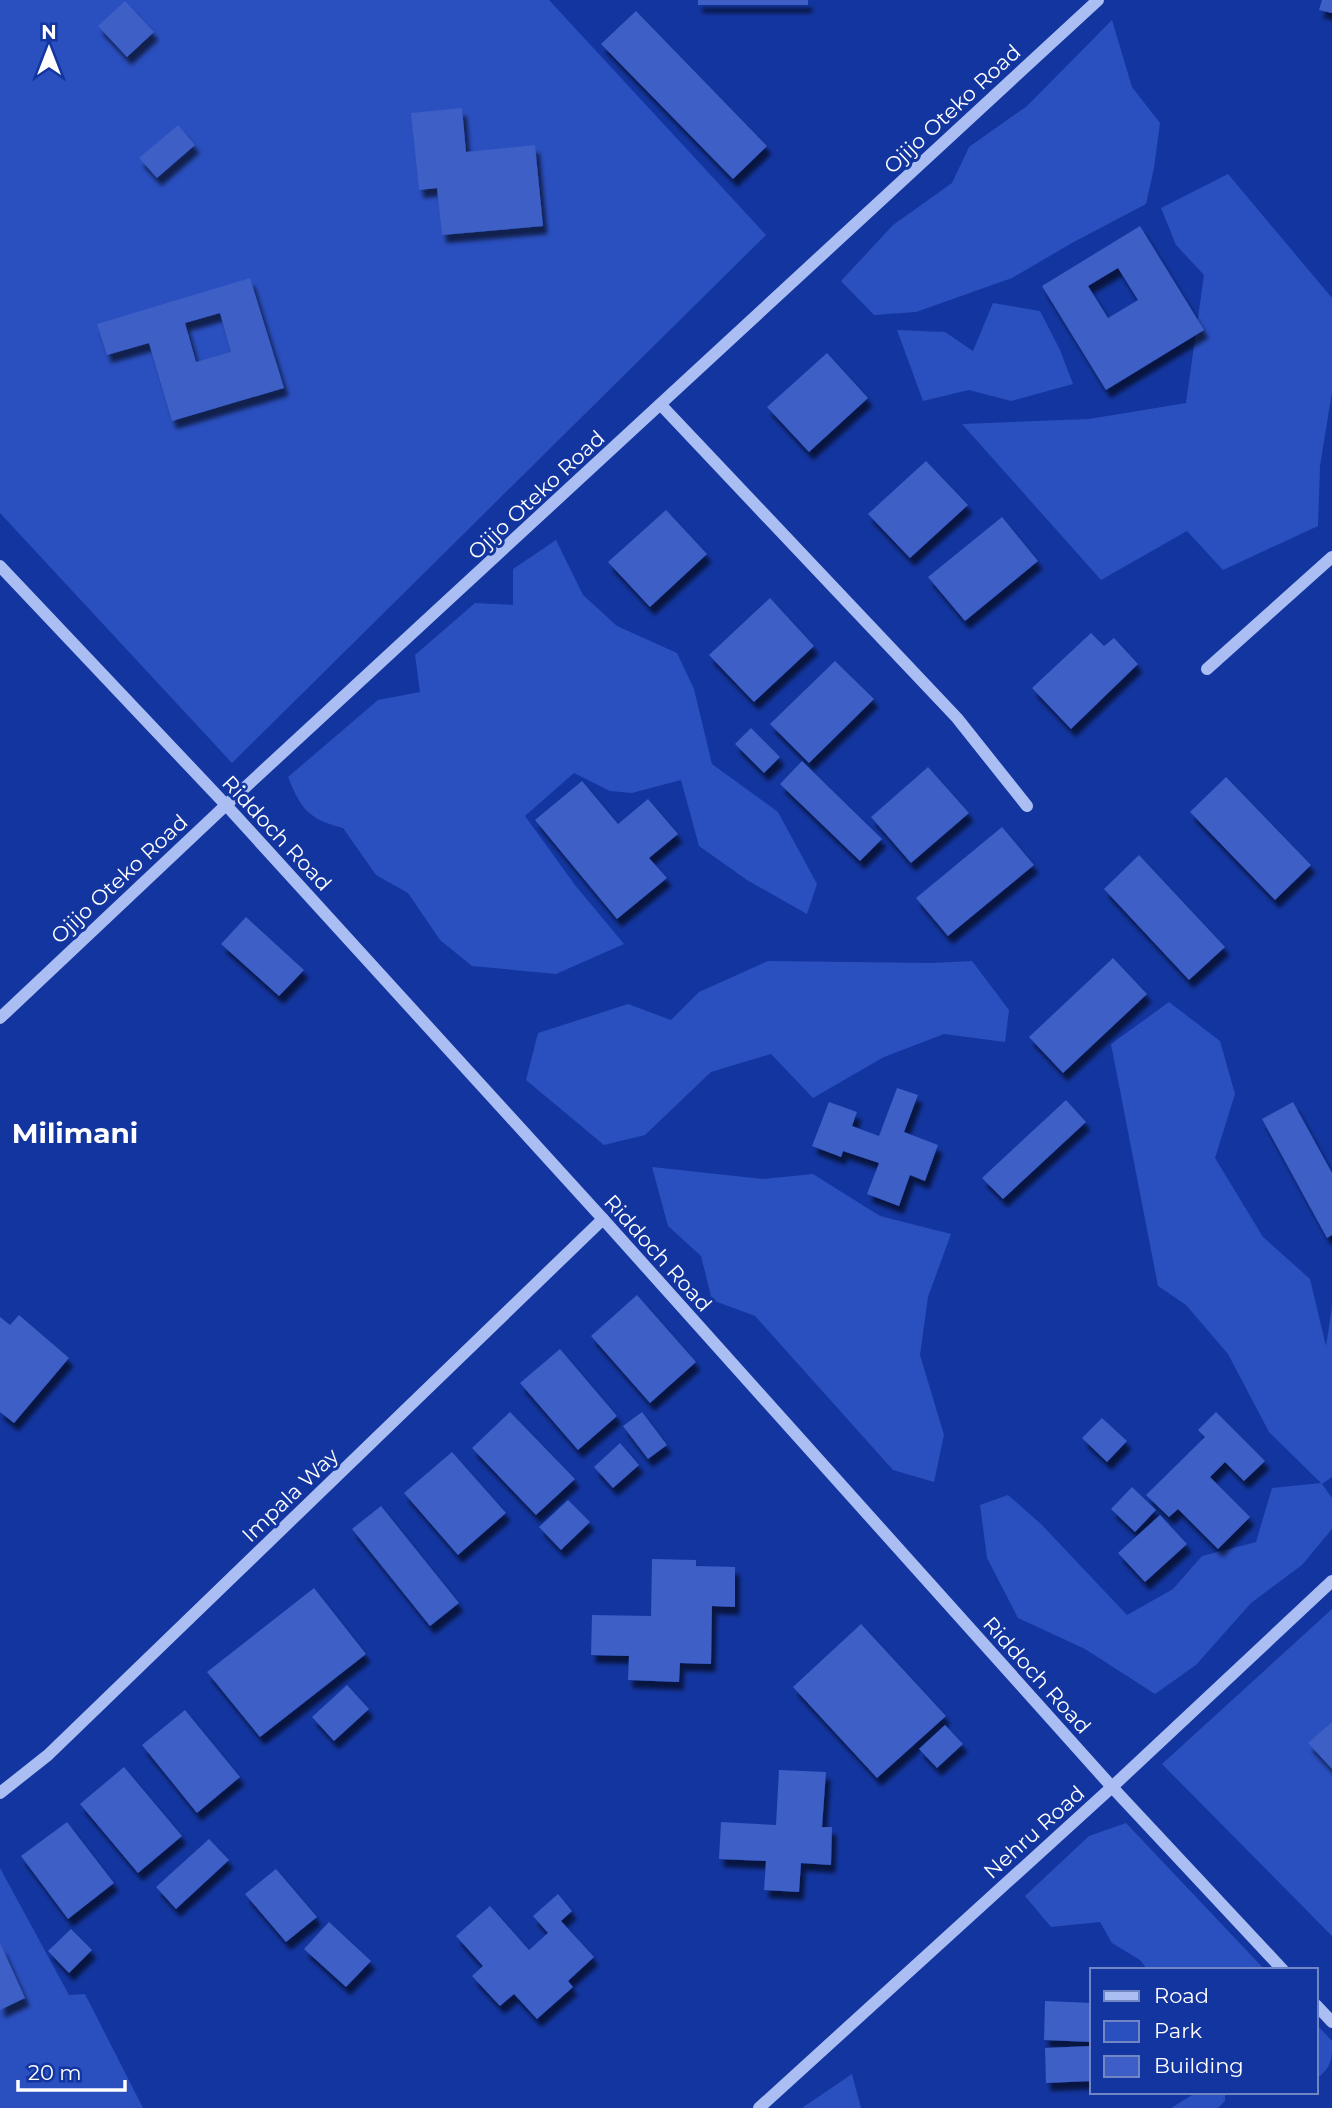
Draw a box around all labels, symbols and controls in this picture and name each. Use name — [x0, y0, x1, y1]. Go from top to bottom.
north arrow — [14, 14, 84, 84]
text: N — [41, 21, 57, 44]
street label: Ojijo Oteko Road — [879, 39, 1025, 179]
street label: Ojijo Oteko Road — [463, 425, 609, 565]
street label: Riddoch Road — [217, 770, 337, 896]
street label: Ojijo Oteko Road — [46, 809, 192, 949]
district label: Milimani — [12, 1116, 138, 1150]
street label: Riddoch Road — [599, 1189, 717, 1317]
street label: Impala Way — [237, 1442, 344, 1547]
street label: Riddoch Road — [978, 1611, 1096, 1739]
street label: Nehru Road — [978, 1780, 1090, 1884]
legend — [1090, 1968, 1318, 2094]
text: Road — [1154, 1983, 1209, 2008]
text: Park — [1154, 2018, 1202, 2043]
scale bar — [18, 2048, 124, 2092]
text: Building — [1154, 2053, 1244, 2078]
text: 20 m — [28, 2060, 82, 2085]

